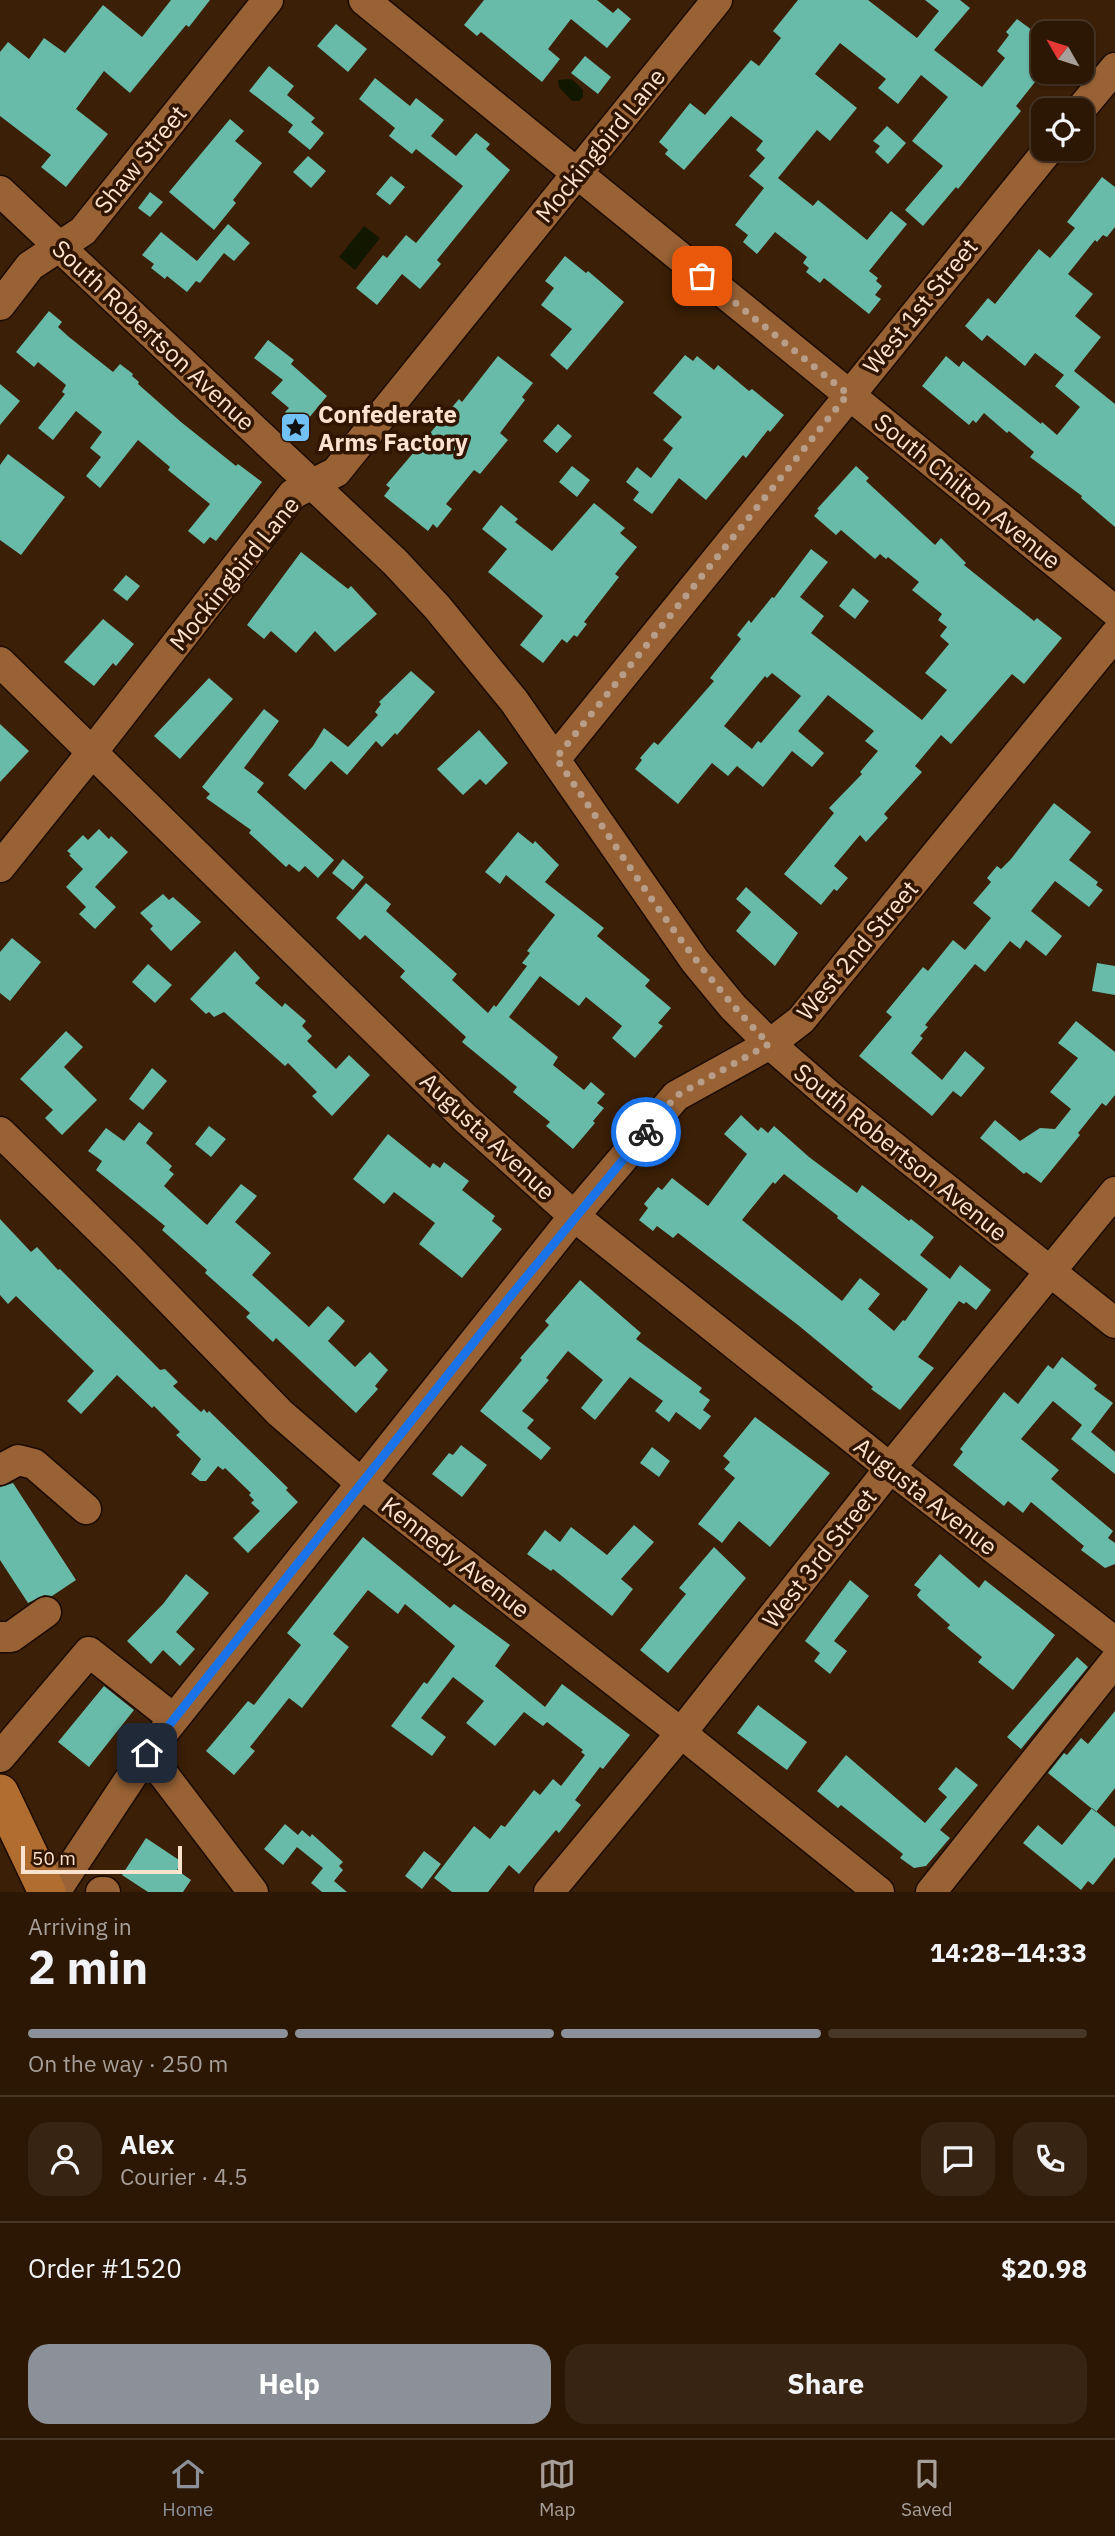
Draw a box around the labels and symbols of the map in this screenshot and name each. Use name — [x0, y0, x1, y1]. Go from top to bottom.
north arrow — [1031, 21, 1094, 84]
street label: Mockingbird Lane — [528, 61, 672, 229]
street label: Shaw Street — [87, 98, 193, 220]
street label: West 1st Street — [855, 232, 985, 380]
street label: South Robertson Avenue — [46, 233, 262, 437]
pin — [672, 246, 732, 306]
place label: Confederate Arms Factory — [318, 398, 468, 458]
street label: South Chilton Avenue — [868, 406, 1068, 576]
place icon: Confederate Arms Factory — [278, 411, 312, 445]
street label: Mockingbird Lane — [162, 489, 306, 657]
street label: West 2nd Street — [789, 873, 925, 1027]
street label: South Robertson Avenue — [788, 1056, 1014, 1248]
street label: Augusta Avenue — [414, 1065, 562, 1207]
courier — [611, 1097, 681, 1167]
street label: Augusta Avenue — [848, 1430, 1004, 1562]
street label: West 3rd Street — [755, 1482, 883, 1634]
street label: Kennedy Avenue — [375, 1489, 537, 1625]
pin — [117, 1723, 177, 1783]
scale bar — [21, 1843, 182, 1875]

